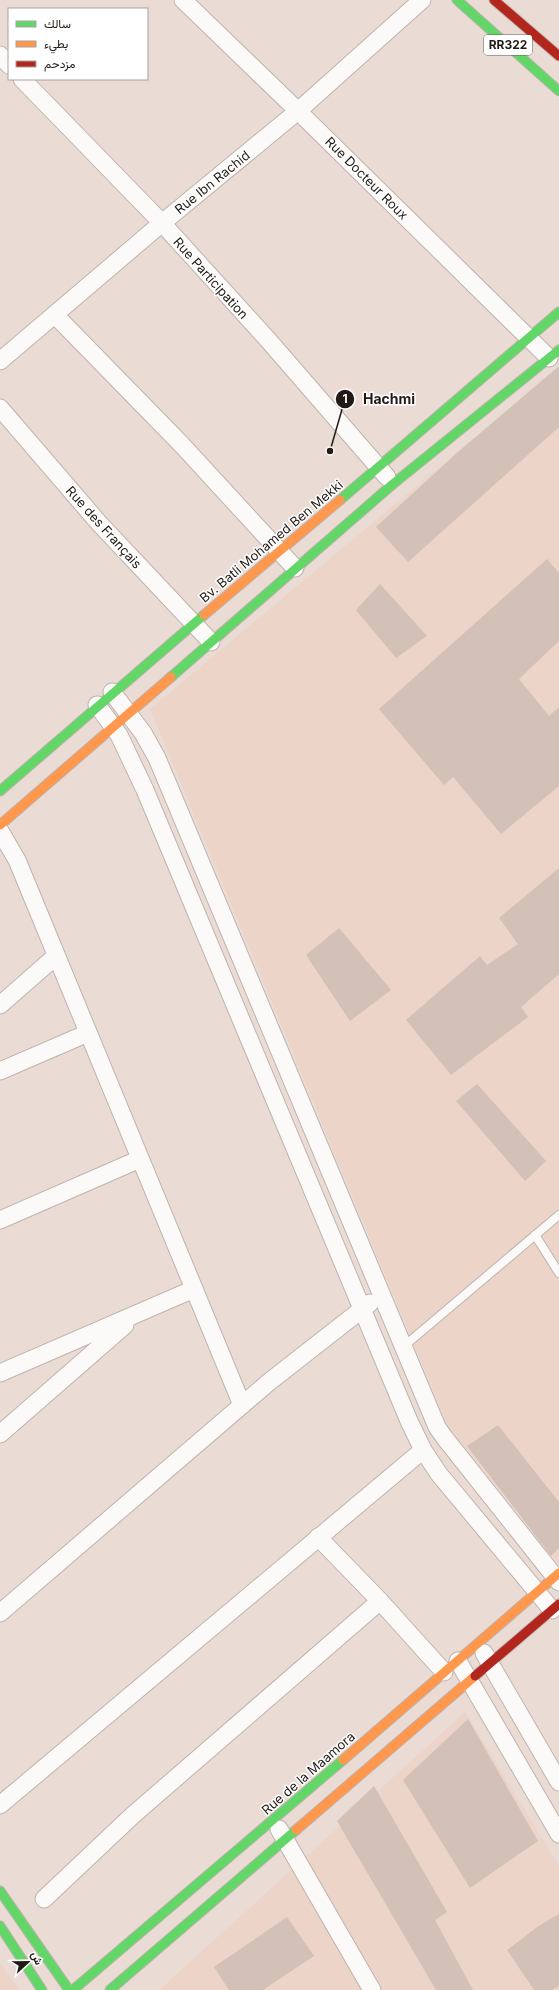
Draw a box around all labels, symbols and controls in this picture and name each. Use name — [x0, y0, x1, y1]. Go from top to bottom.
legend — [8, 8, 148, 80]
text: سالك — [44, 16, 71, 31]
road number: RR322 — [484, 35, 532, 55]
text: بطيء — [44, 36, 68, 54]
text: مزدحم — [44, 56, 75, 72]
street label: Rue Docteur Roux — [322, 133, 412, 223]
street label: Rue Ibn Rachid — [171, 147, 253, 217]
street label: Rue Participation — [170, 234, 252, 322]
callout: Hachmi — [335, 386, 423, 412]
text: Hachmi — [363, 390, 415, 407]
text: 1 — [342, 391, 348, 406]
street label: Bv. Batli Mohamed Ben Mekki — [196, 476, 346, 606]
street label: Rue des Français — [63, 482, 145, 572]
street label: Rue de la Maamora — [258, 1728, 358, 1818]
north arrow — [8, 1942, 48, 1982]
text: ش — [28, 1950, 46, 1967]

